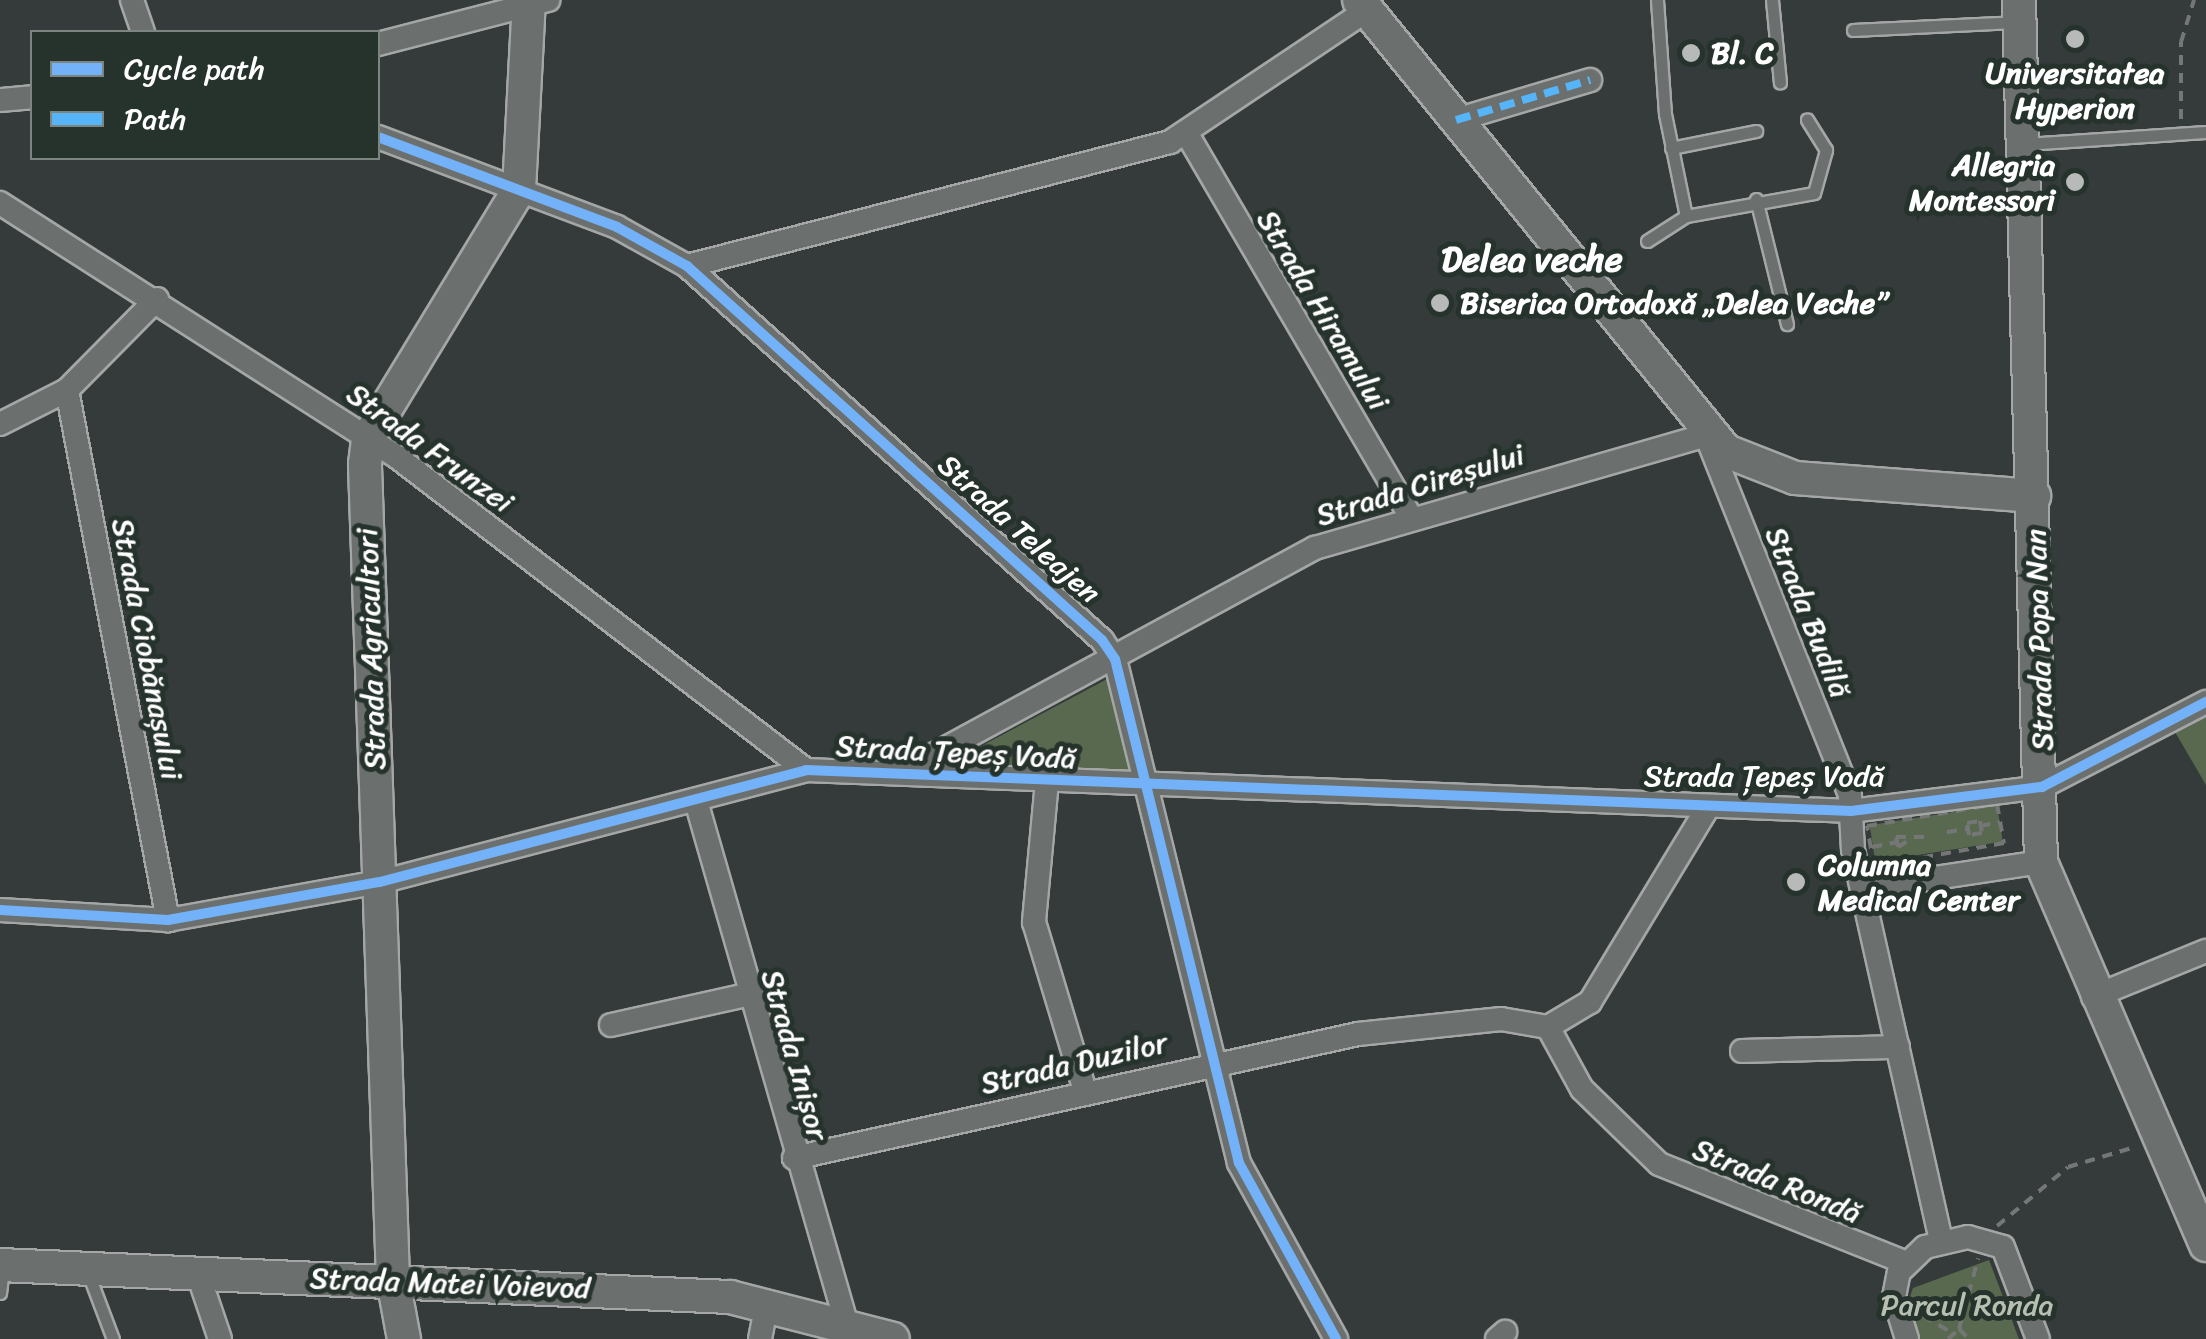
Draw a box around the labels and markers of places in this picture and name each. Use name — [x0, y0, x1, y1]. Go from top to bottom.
marker: Universitatea Hyperion — [2064, 28, 2086, 50]
place label: Bl. C — [1711, 35, 1774, 71]
marker: Bl. C — [1680, 42, 1702, 64]
place label: Universitatea Hyperion — [1986, 55, 2164, 126]
place label: Allegria Montessori — [1909, 147, 2055, 218]
marker: Allegria Montessori — [2064, 171, 2086, 193]
place label: Biserica Ortodoxă „Delea Veche” — [1460, 285, 1885, 321]
marker: Biserica Ortodoxă „Delea Veche” — [1429, 292, 1451, 314]
place label: Columna Medical Center — [1818, 847, 2020, 918]
marker: Columna Medical Center — [1783, 869, 1809, 895]

